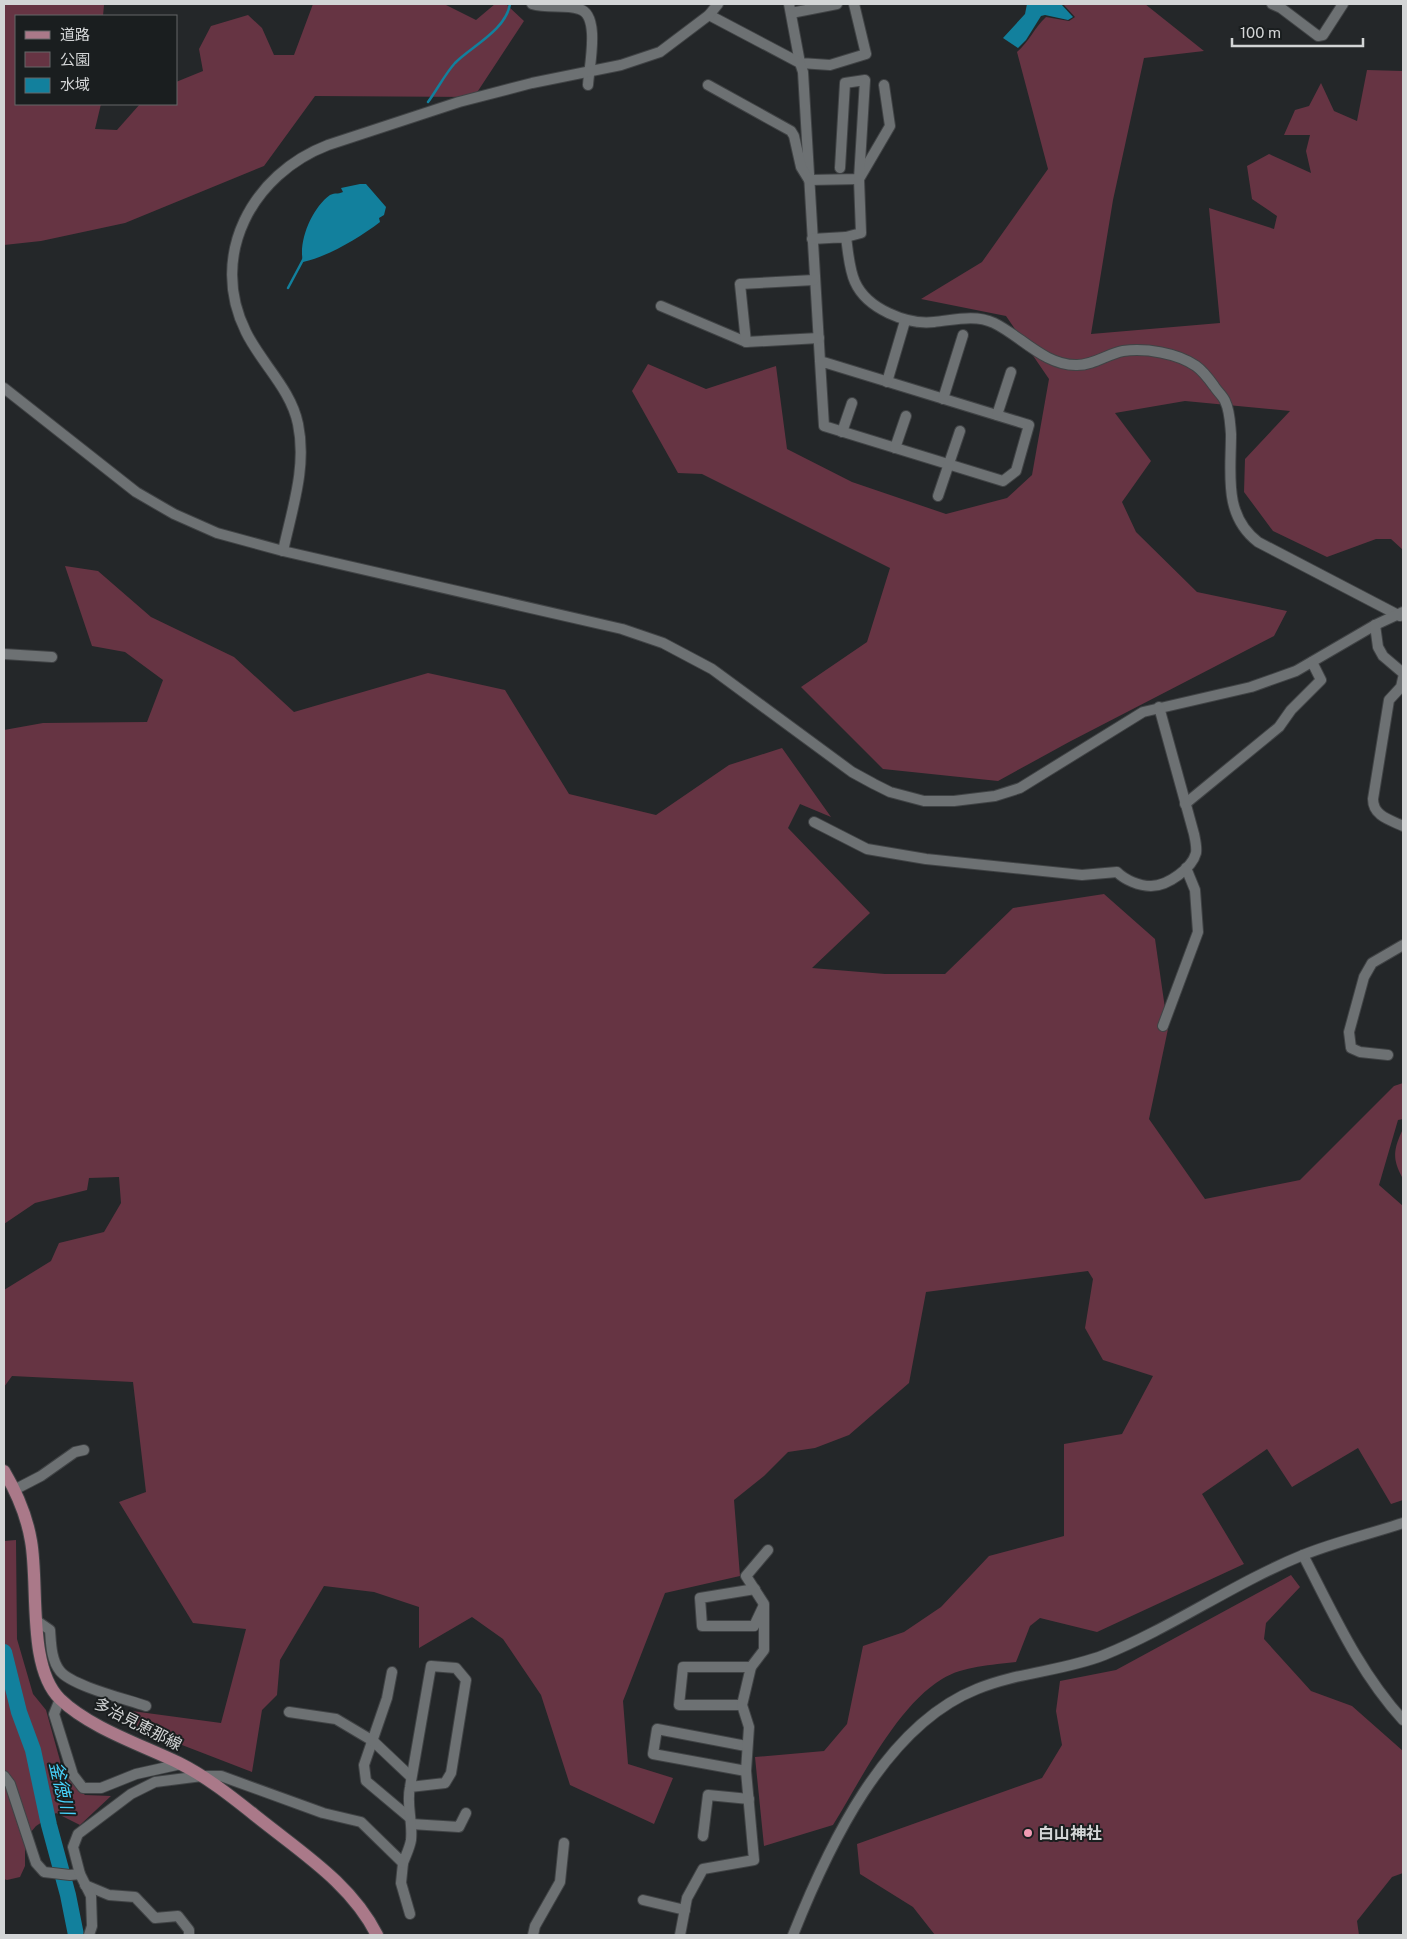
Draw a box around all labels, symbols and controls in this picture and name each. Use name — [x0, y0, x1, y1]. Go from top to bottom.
legend — [15, 15, 178, 105]
scale bar — [1232, 15, 1363, 47]
text: 100 m — [1240, 24, 1281, 41]
text: 道路 — [60, 26, 90, 43]
text: 公園 — [60, 51, 90, 68]
text: 水域 — [60, 76, 90, 93]
street label: 多治見恵那線 — [91, 1694, 185, 1754]
water label: 釜徳川 — [46, 1759, 79, 1819]
place label: 白山神社 — [1038, 1824, 1102, 1843]
marker: 白山神社 — [1022, 1827, 1034, 1839]

